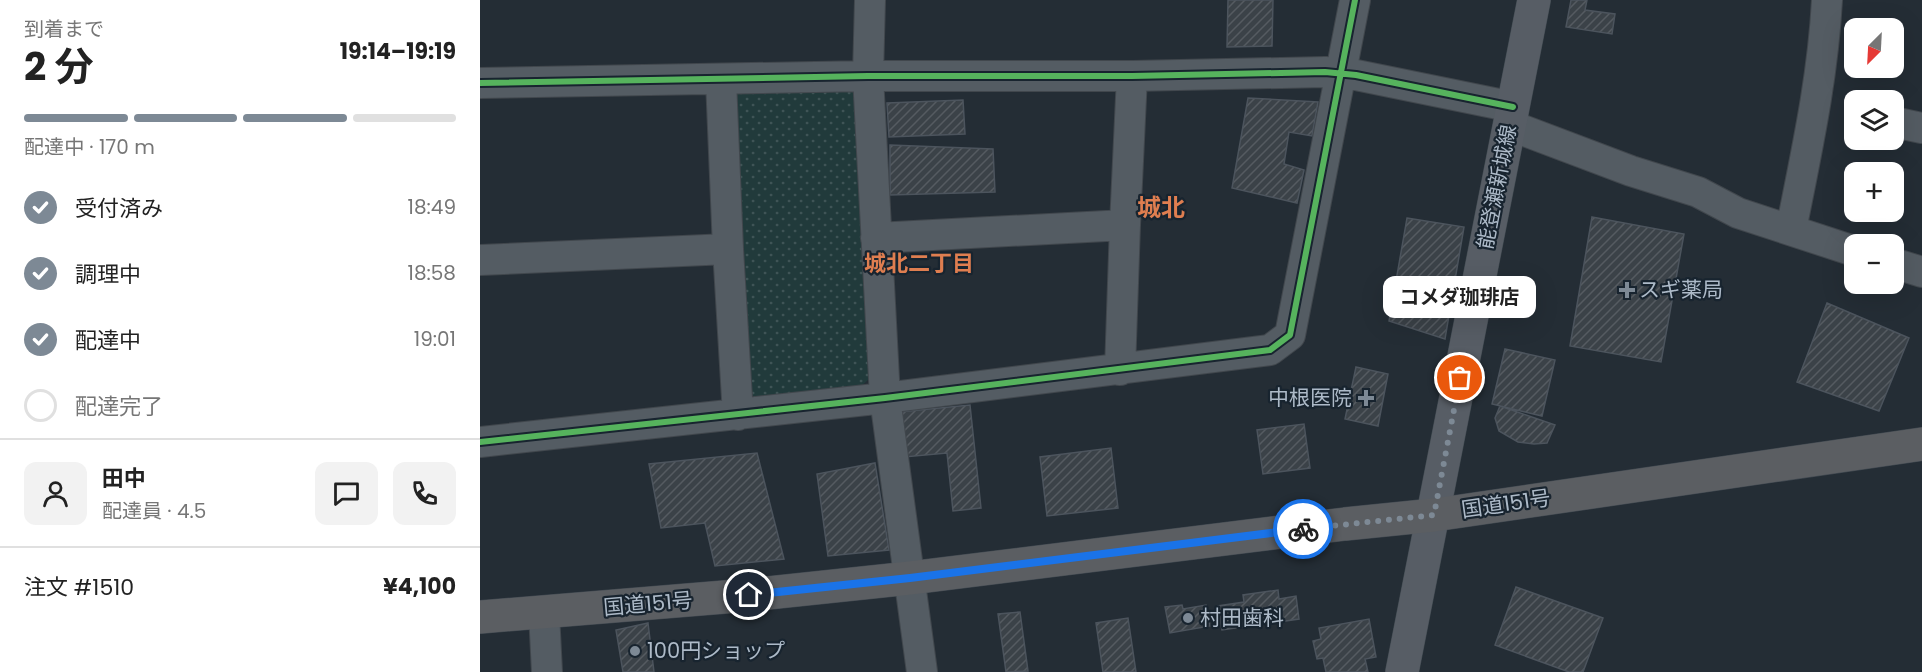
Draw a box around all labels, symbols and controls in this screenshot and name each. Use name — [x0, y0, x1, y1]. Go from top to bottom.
text: 到着まで — [24, 15, 104, 43]
north arrow — [1844, 18, 1904, 78]
map controls — [1844, 18, 1904, 294]
text: 19:14–19:19 — [340, 36, 456, 67]
text: 2 分 — [24, 39, 94, 94]
button: layers — [1844, 90, 1904, 150]
street label: 能登瀬新城線 — [1470, 122, 1523, 252]
text: 配達中 · 170 m — [24, 133, 155, 161]
button: + — [1844, 162, 1904, 222]
icon: check — [24, 191, 57, 224]
district label: 城北 — [1137, 191, 1185, 224]
text: 受付済み — [75, 193, 163, 224]
text: 18:49 — [408, 193, 456, 221]
button: − — [1844, 234, 1904, 294]
district label: 城北二丁目 — [864, 248, 974, 279]
icon: check — [24, 257, 57, 290]
text: 調理中 — [75, 259, 141, 290]
text: 18:58 — [408, 259, 456, 287]
place label: スギ薬局 — [1639, 275, 1723, 304]
callout: コメダ珈琲店 — [1384, 276, 1536, 318]
text: コメダ珈琲店 — [1400, 283, 1520, 311]
marker: スギ薬局 — [1620, 283, 1634, 297]
icon: check — [24, 323, 57, 356]
text: 配達中 — [75, 325, 141, 356]
text: 19:01 — [414, 325, 456, 353]
pin — [1434, 352, 1485, 403]
icon: bag — [1443, 361, 1476, 394]
place label: 中根医院 — [1268, 383, 1352, 412]
marker: 中根医院 — [1357, 389, 1375, 407]
text: 配達完了 — [75, 391, 163, 422]
button: person — [24, 462, 87, 525]
button: chat — [315, 462, 378, 525]
button: phone — [393, 462, 456, 525]
text: 田中 — [102, 463, 146, 494]
street label: 国道151号 — [1460, 483, 1552, 524]
text: 配達員 · 4.5 — [102, 497, 206, 525]
courier — [1273, 499, 1333, 559]
icon: bike — [1287, 513, 1320, 546]
pin — [723, 569, 774, 620]
text: ¥4,100 — [383, 571, 456, 602]
text: 注文 #1510 — [24, 572, 134, 603]
icon: home — [732, 578, 765, 611]
street label: 国道151号 — [602, 585, 694, 622]
place label: 村田歯科 — [1200, 603, 1284, 632]
marker: 村田歯科 — [1181, 611, 1195, 625]
place label: 100円ショップ — [647, 636, 785, 665]
marker: 100円ショップ — [628, 644, 642, 658]

